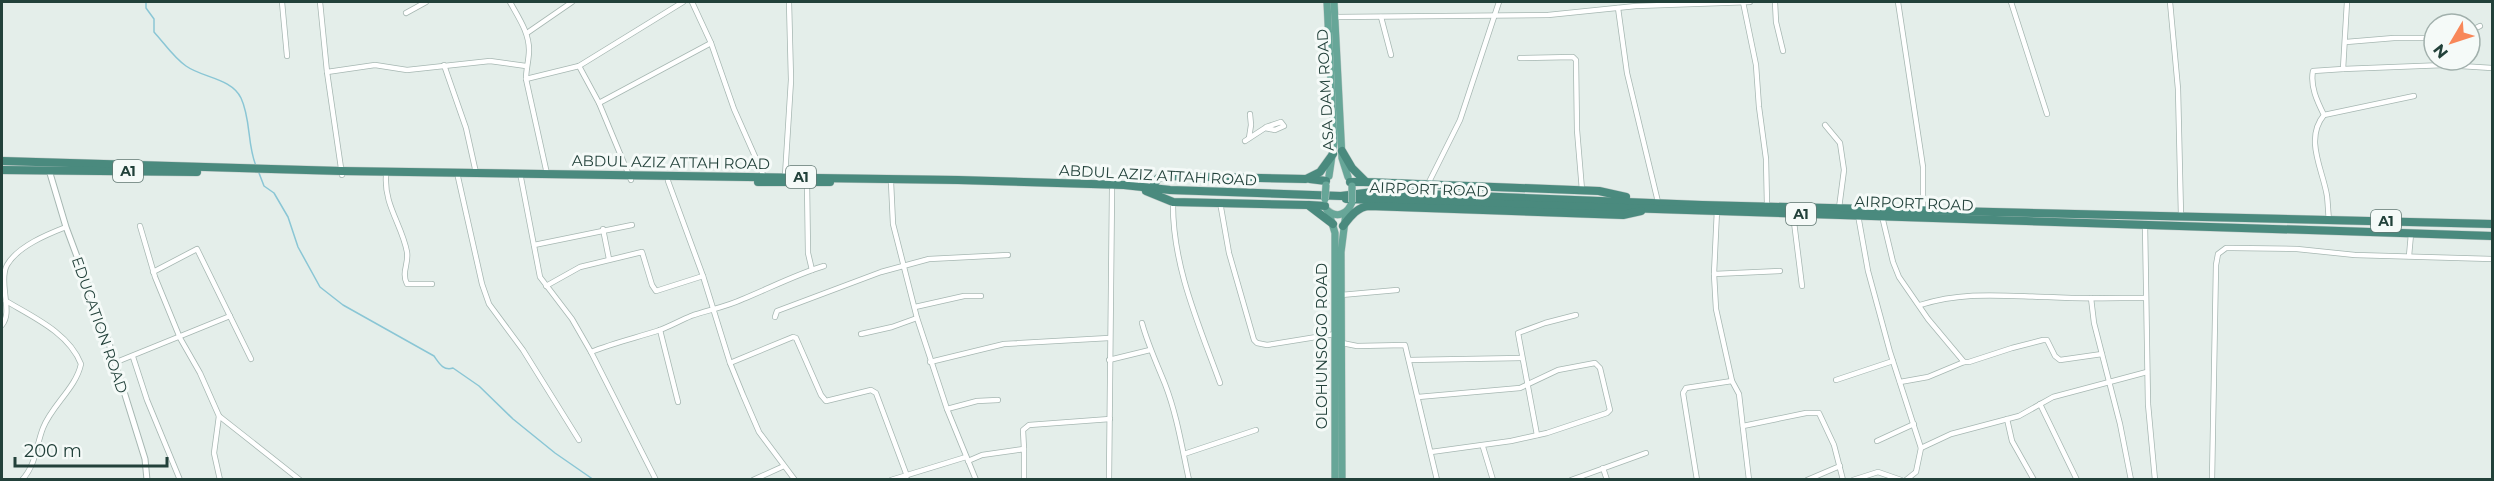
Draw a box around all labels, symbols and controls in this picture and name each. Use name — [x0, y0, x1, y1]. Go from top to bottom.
north arrow — [2422, 12, 2482, 72]
street label: ASA DAM ROAD — [1312, 28, 1338, 152]
text: N — [2429, 40, 2452, 62]
street label: ABDUL AZIZ ATTAH ROAD — [572, 151, 770, 173]
road number: A1 — [113, 160, 143, 182]
street label: ABDUL AZIZ ATTAH ROAD — [1059, 160, 1257, 190]
road number: A1 — [786, 166, 816, 188]
street label: AIRPORT ROAD — [1369, 177, 1489, 201]
street label: AIRPORT ROAD — [1854, 191, 1974, 215]
road number: A1 — [1786, 203, 1816, 225]
road number: A1 — [2371, 210, 2401, 232]
street label: EDUCATION ROAD — [68, 254, 132, 396]
street label: OLOHUNSOGO ROAD — [1312, 263, 1331, 429]
scale bar — [15, 430, 166, 468]
text: 200 m — [24, 440, 82, 462]

